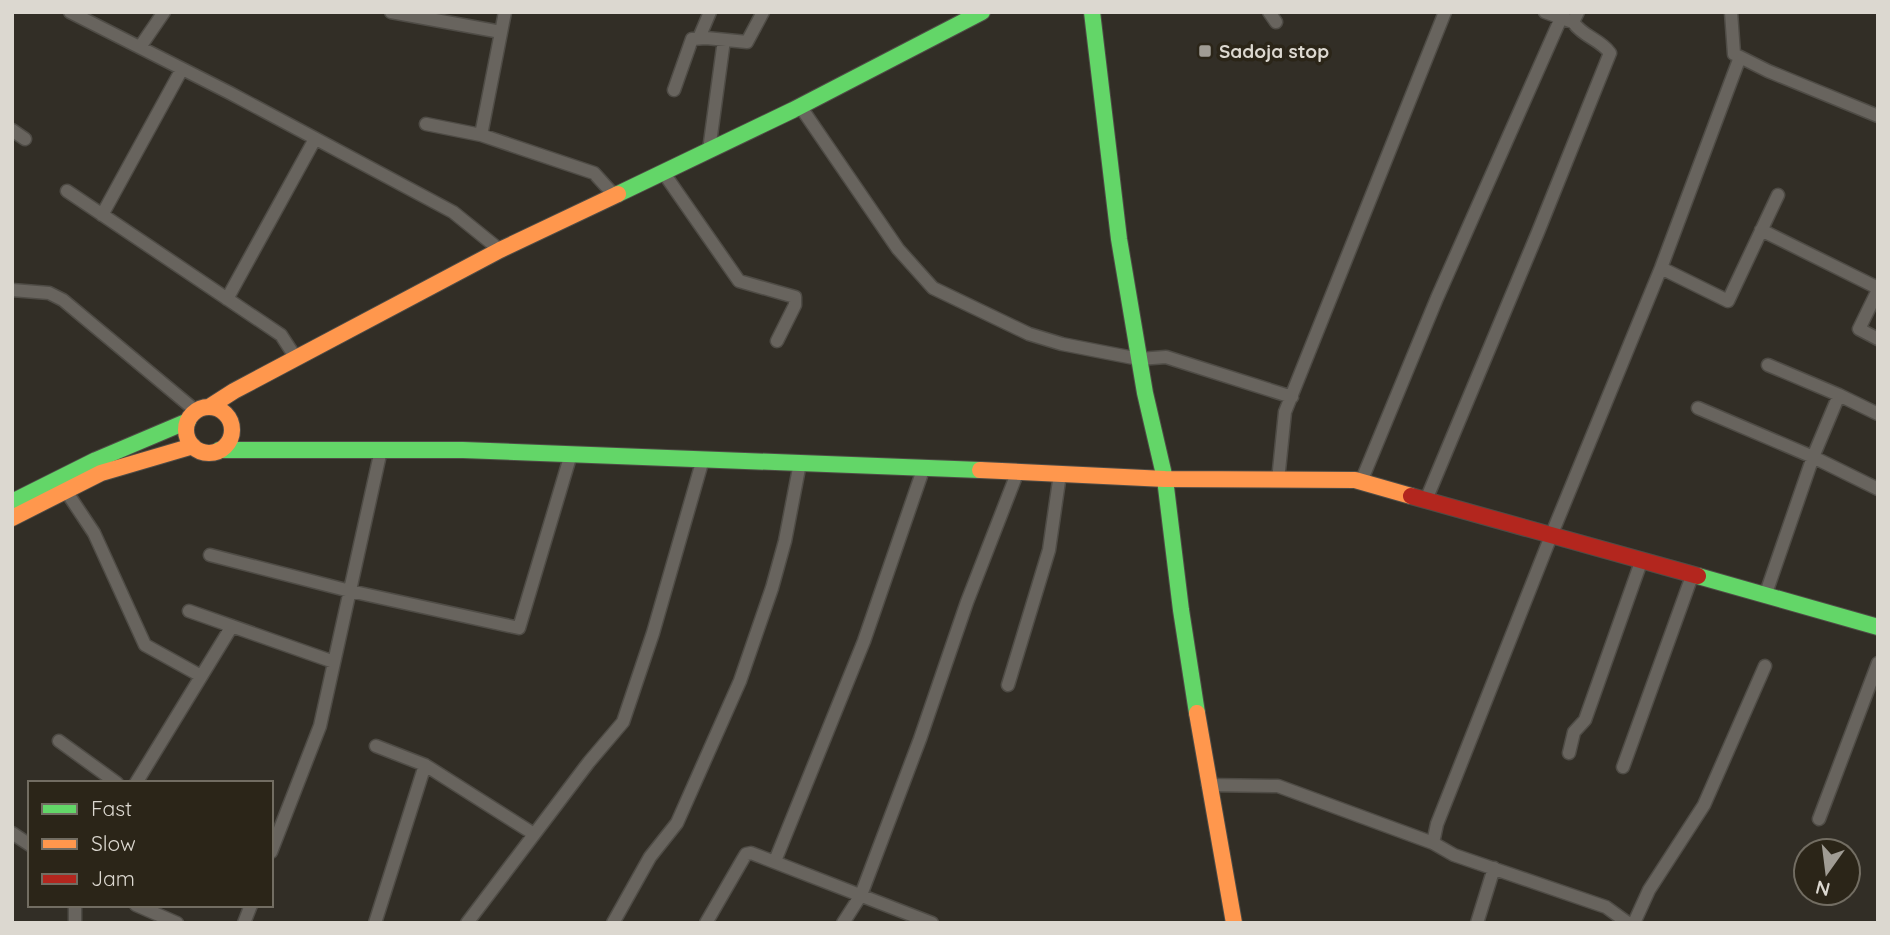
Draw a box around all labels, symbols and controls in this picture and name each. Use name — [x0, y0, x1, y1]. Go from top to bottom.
place label: Sadoja stop — [1219, 39, 1329, 63]
marker: Sadoja stop — [1197, 43, 1213, 59]
legend — [28, 781, 273, 907]
text: Fast — [91, 795, 132, 821]
text: Slow — [91, 830, 136, 856]
north arrow — [1792, 837, 1862, 907]
text: Jam — [91, 865, 135, 891]
text: N — [1813, 875, 1833, 902]

